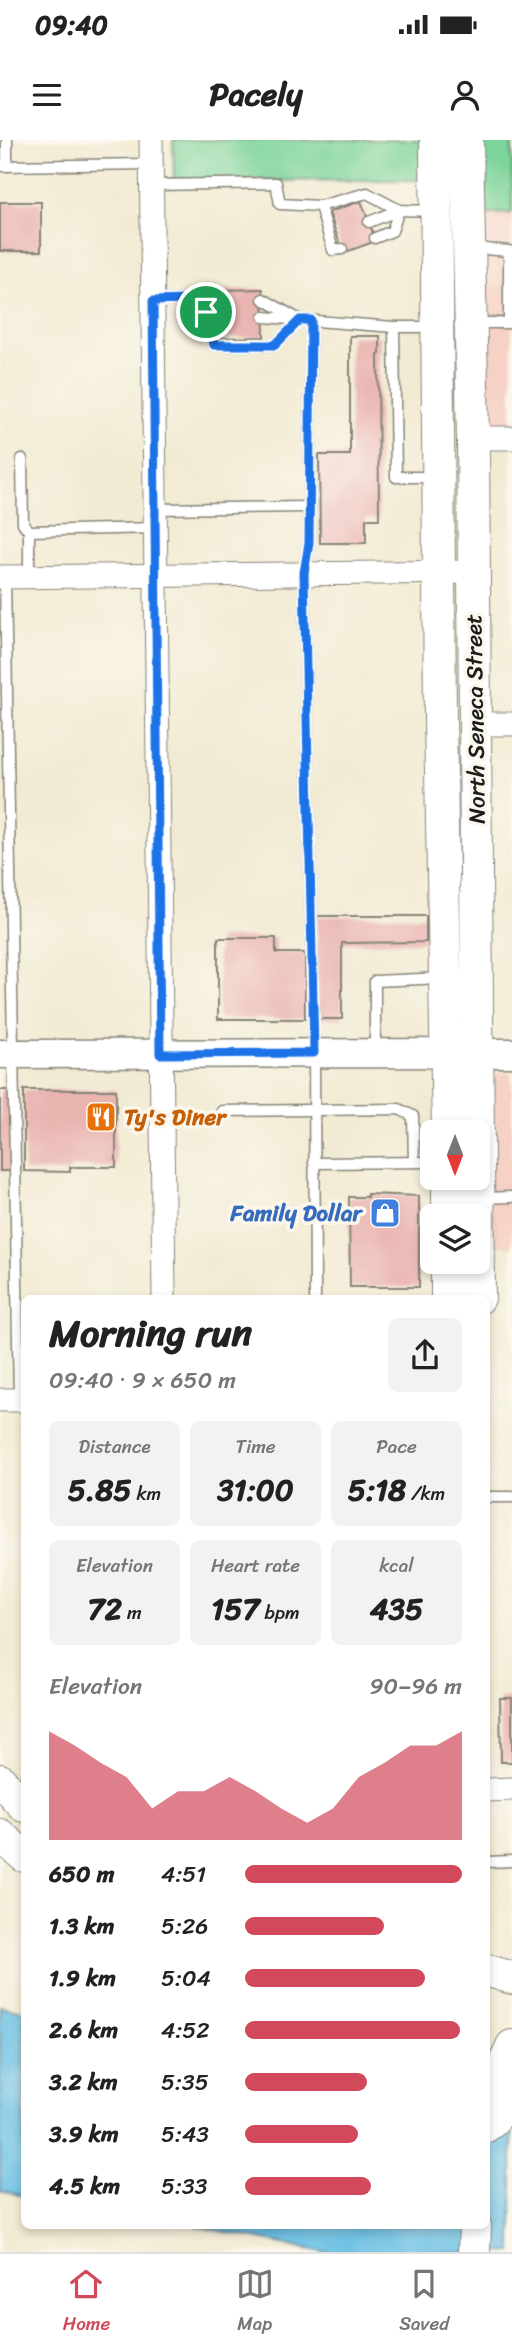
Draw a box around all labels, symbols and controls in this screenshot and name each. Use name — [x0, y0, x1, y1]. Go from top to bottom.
text: 09:40 — [35, 2, 108, 48]
text: Pacely — [209, 66, 303, 123]
icon: menu — [28, 76, 66, 114]
icon: person — [446, 76, 484, 114]
pin — [176, 282, 236, 342]
icon: arrive — [187, 293, 225, 331]
street label: North Seneca Street — [453, 614, 498, 824]
place label: Ty's Diner — [124, 1097, 228, 1138]
restaurant icon: Ty's Diner — [84, 1100, 118, 1134]
north arrow — [420, 1120, 490, 1190]
map controls — [420, 1120, 490, 1274]
place label: Family Dollar — [229, 1193, 364, 1234]
shop icon: Family Dollar — [368, 1196, 402, 1230]
button: layers — [420, 1204, 490, 1274]
text: Morning run — [49, 1300, 252, 1367]
button: share — [388, 1318, 462, 1392]
text: 09:40 · 9 × 650 m — [49, 1360, 236, 1401]
text: Distance — [78, 1430, 151, 1463]
text: Time — [235, 1430, 276, 1463]
text: Pace — [376, 1430, 417, 1463]
text: 5.85 — [68, 1463, 132, 1517]
text: 31:00 — [217, 1463, 294, 1517]
text: 5:18 — [348, 1463, 406, 1517]
text: km — [132, 1477, 161, 1510]
text: /km — [406, 1477, 445, 1510]
text: Elevation — [76, 1549, 153, 1582]
text: Heart rate — [211, 1549, 300, 1582]
text: kcal — [379, 1549, 414, 1582]
text: 72 — [88, 1582, 122, 1636]
text: 157 — [211, 1582, 260, 1636]
text: 435 — [370, 1582, 423, 1636]
text: m — [122, 1596, 142, 1629]
text: bpm — [260, 1596, 300, 1629]
text: Elevation — [49, 1666, 142, 1707]
text: 90–96 m — [369, 1666, 462, 1707]
text: 650 m — [49, 1854, 114, 1895]
text: 4:51 — [161, 1854, 206, 1895]
text: 1.3 km — [49, 1906, 114, 1947]
text: 5:26 — [161, 1906, 208, 1947]
text: 1.9 km — [49, 1958, 116, 1999]
text: 5:04 — [161, 1958, 211, 1999]
text: 2.6 km — [49, 2010, 118, 2051]
text: 4:52 — [161, 2010, 210, 2051]
text: 3.2 km — [49, 2062, 118, 2103]
text: 5:35 — [161, 2062, 209, 2103]
text: 3.9 km — [49, 2114, 119, 2155]
text: 5:43 — [161, 2114, 209, 2155]
text: 4.5 km — [49, 2166, 120, 2207]
text: 5:33 — [161, 2166, 207, 2207]
tab: Home — [63, 2265, 110, 2340]
tab: Map — [236, 2265, 274, 2340]
tab: Saved — [399, 2265, 449, 2340]

